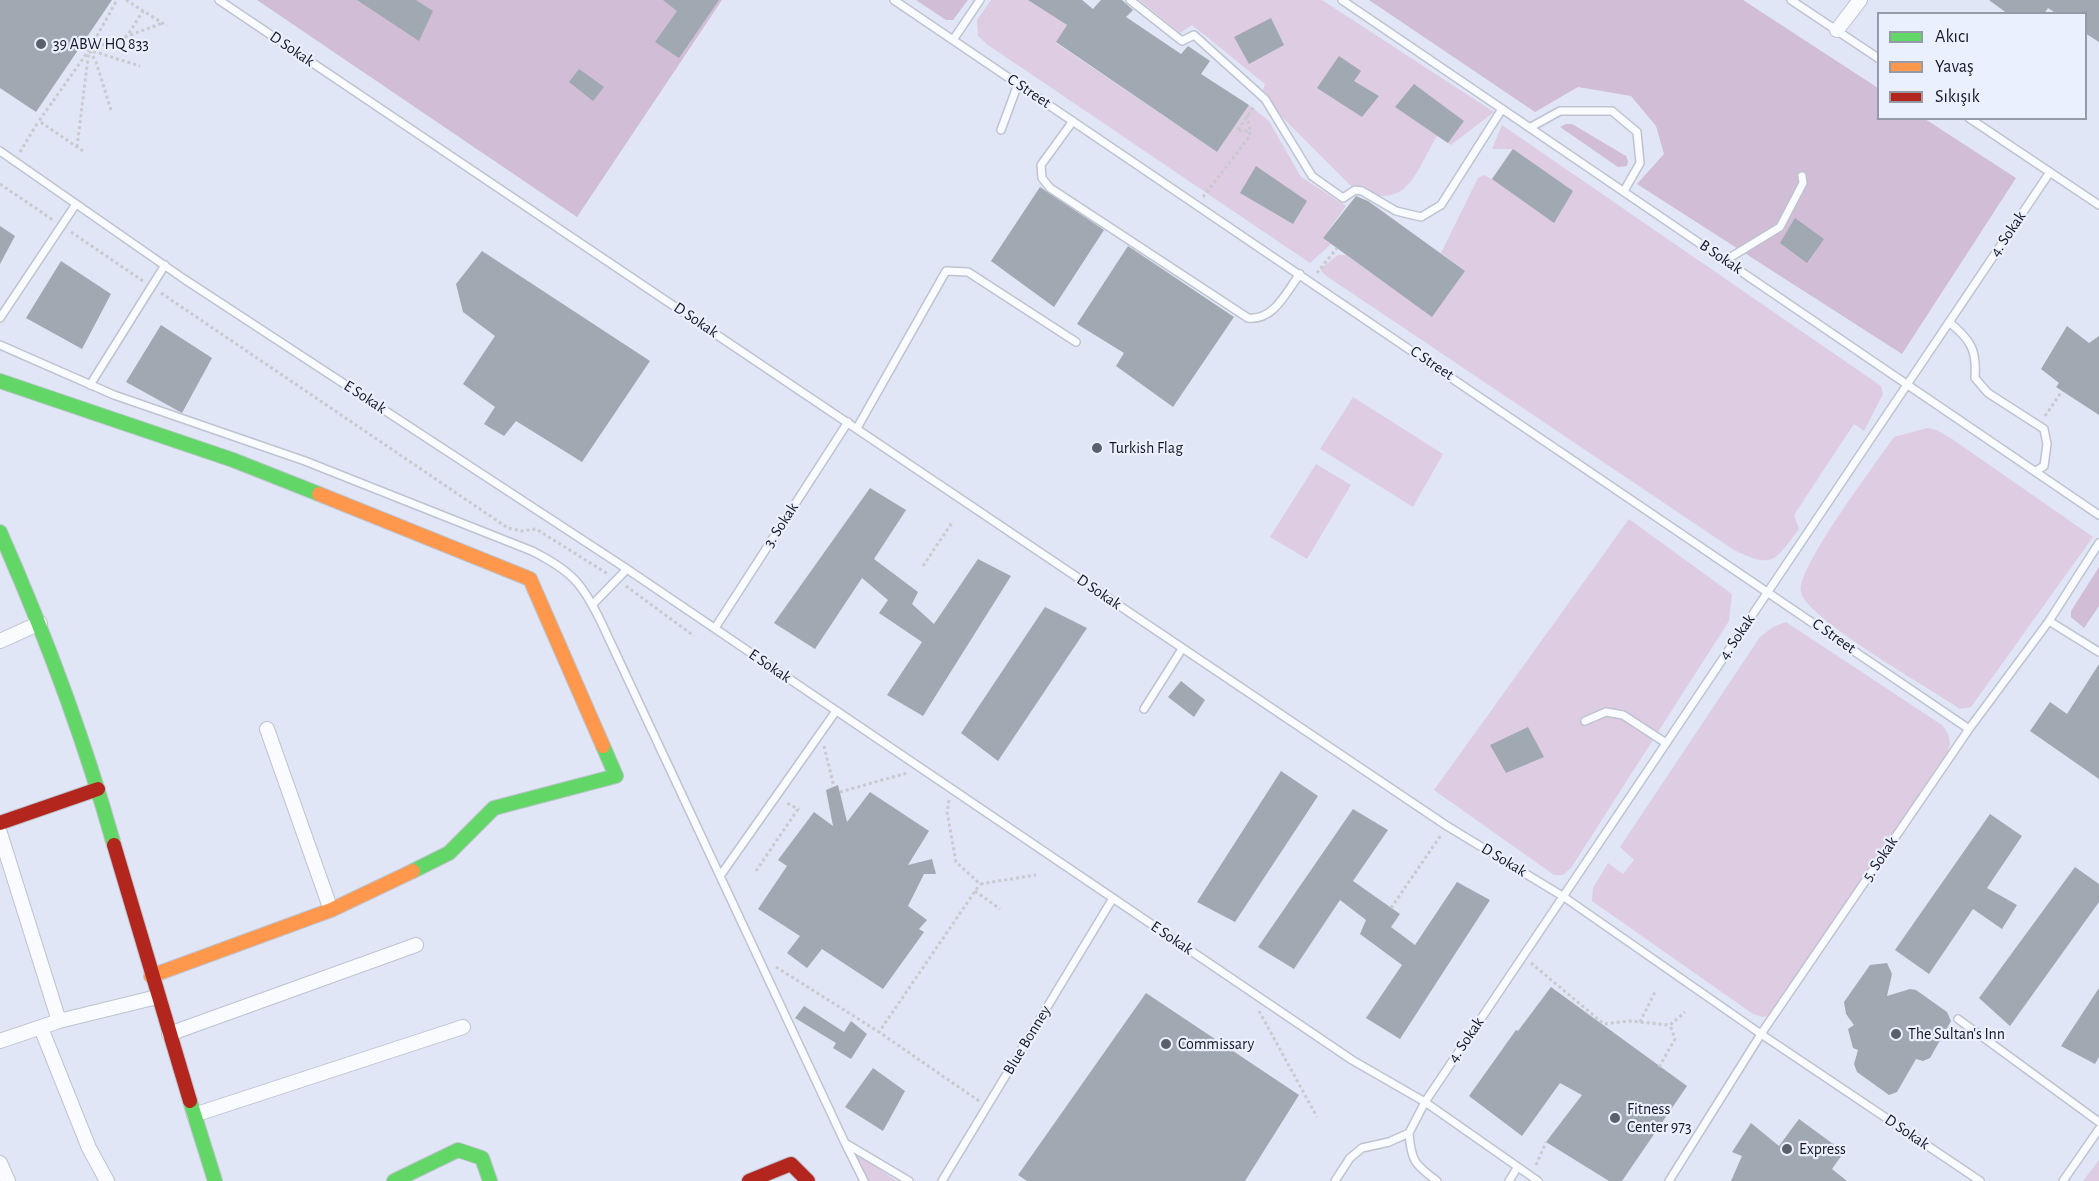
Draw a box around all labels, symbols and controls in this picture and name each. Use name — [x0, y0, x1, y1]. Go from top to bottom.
legend — [1877, 12, 2087, 120]
street label: D Sokak — [266, 27, 318, 71]
text: Akıcı — [1935, 28, 1969, 46]
place label: 39 ABW HQ 833 — [53, 34, 149, 54]
marker: 39 ABW HQ 833 — [34, 37, 48, 51]
text: Yavaş — [1935, 58, 1974, 76]
street label: C Street — [1003, 69, 1055, 113]
text: Sıkışık — [1935, 88, 1980, 106]
street label: 4. Sokak — [1986, 208, 2030, 260]
street label: B Sokak — [1696, 236, 1746, 278]
street label: D Sokak — [670, 298, 722, 342]
street label: C Street — [1406, 341, 1458, 385]
street label: E Sokak — [340, 376, 390, 418]
place label: Turkish Flag — [1109, 438, 1183, 458]
marker: Turkish Flag — [1090, 441, 1104, 455]
street label: 3. Sokak — [759, 499, 803, 551]
street label: D Sokak — [1073, 570, 1125, 614]
street label: 4. Sokak — [1715, 611, 1759, 663]
street label: C Street — [1809, 614, 1859, 658]
street label: E Sokak — [745, 645, 795, 687]
street label: 5. Sokak — [1858, 833, 1902, 885]
street label: D Sokak — [1478, 839, 1530, 881]
street label: E Sokak — [1147, 917, 1197, 959]
street label: Blue Bonney — [999, 1002, 1055, 1078]
street label: 4. Sokak — [1444, 1014, 1488, 1066]
place label: The Sultan's Inn — [1908, 1024, 2005, 1044]
marker: The Sultan's Inn — [1889, 1027, 1903, 1041]
place label: Commissary — [1178, 1034, 1254, 1054]
marker: Commissary — [1159, 1037, 1173, 1051]
place label: Fitness Center 973 — [1627, 1099, 1691, 1137]
street label: D Sokak — [1881, 1110, 1933, 1154]
marker: Fitness Center 973 — [1608, 1111, 1622, 1125]
place label: Express — [1799, 1139, 1846, 1159]
marker: Express — [1780, 1142, 1794, 1156]

